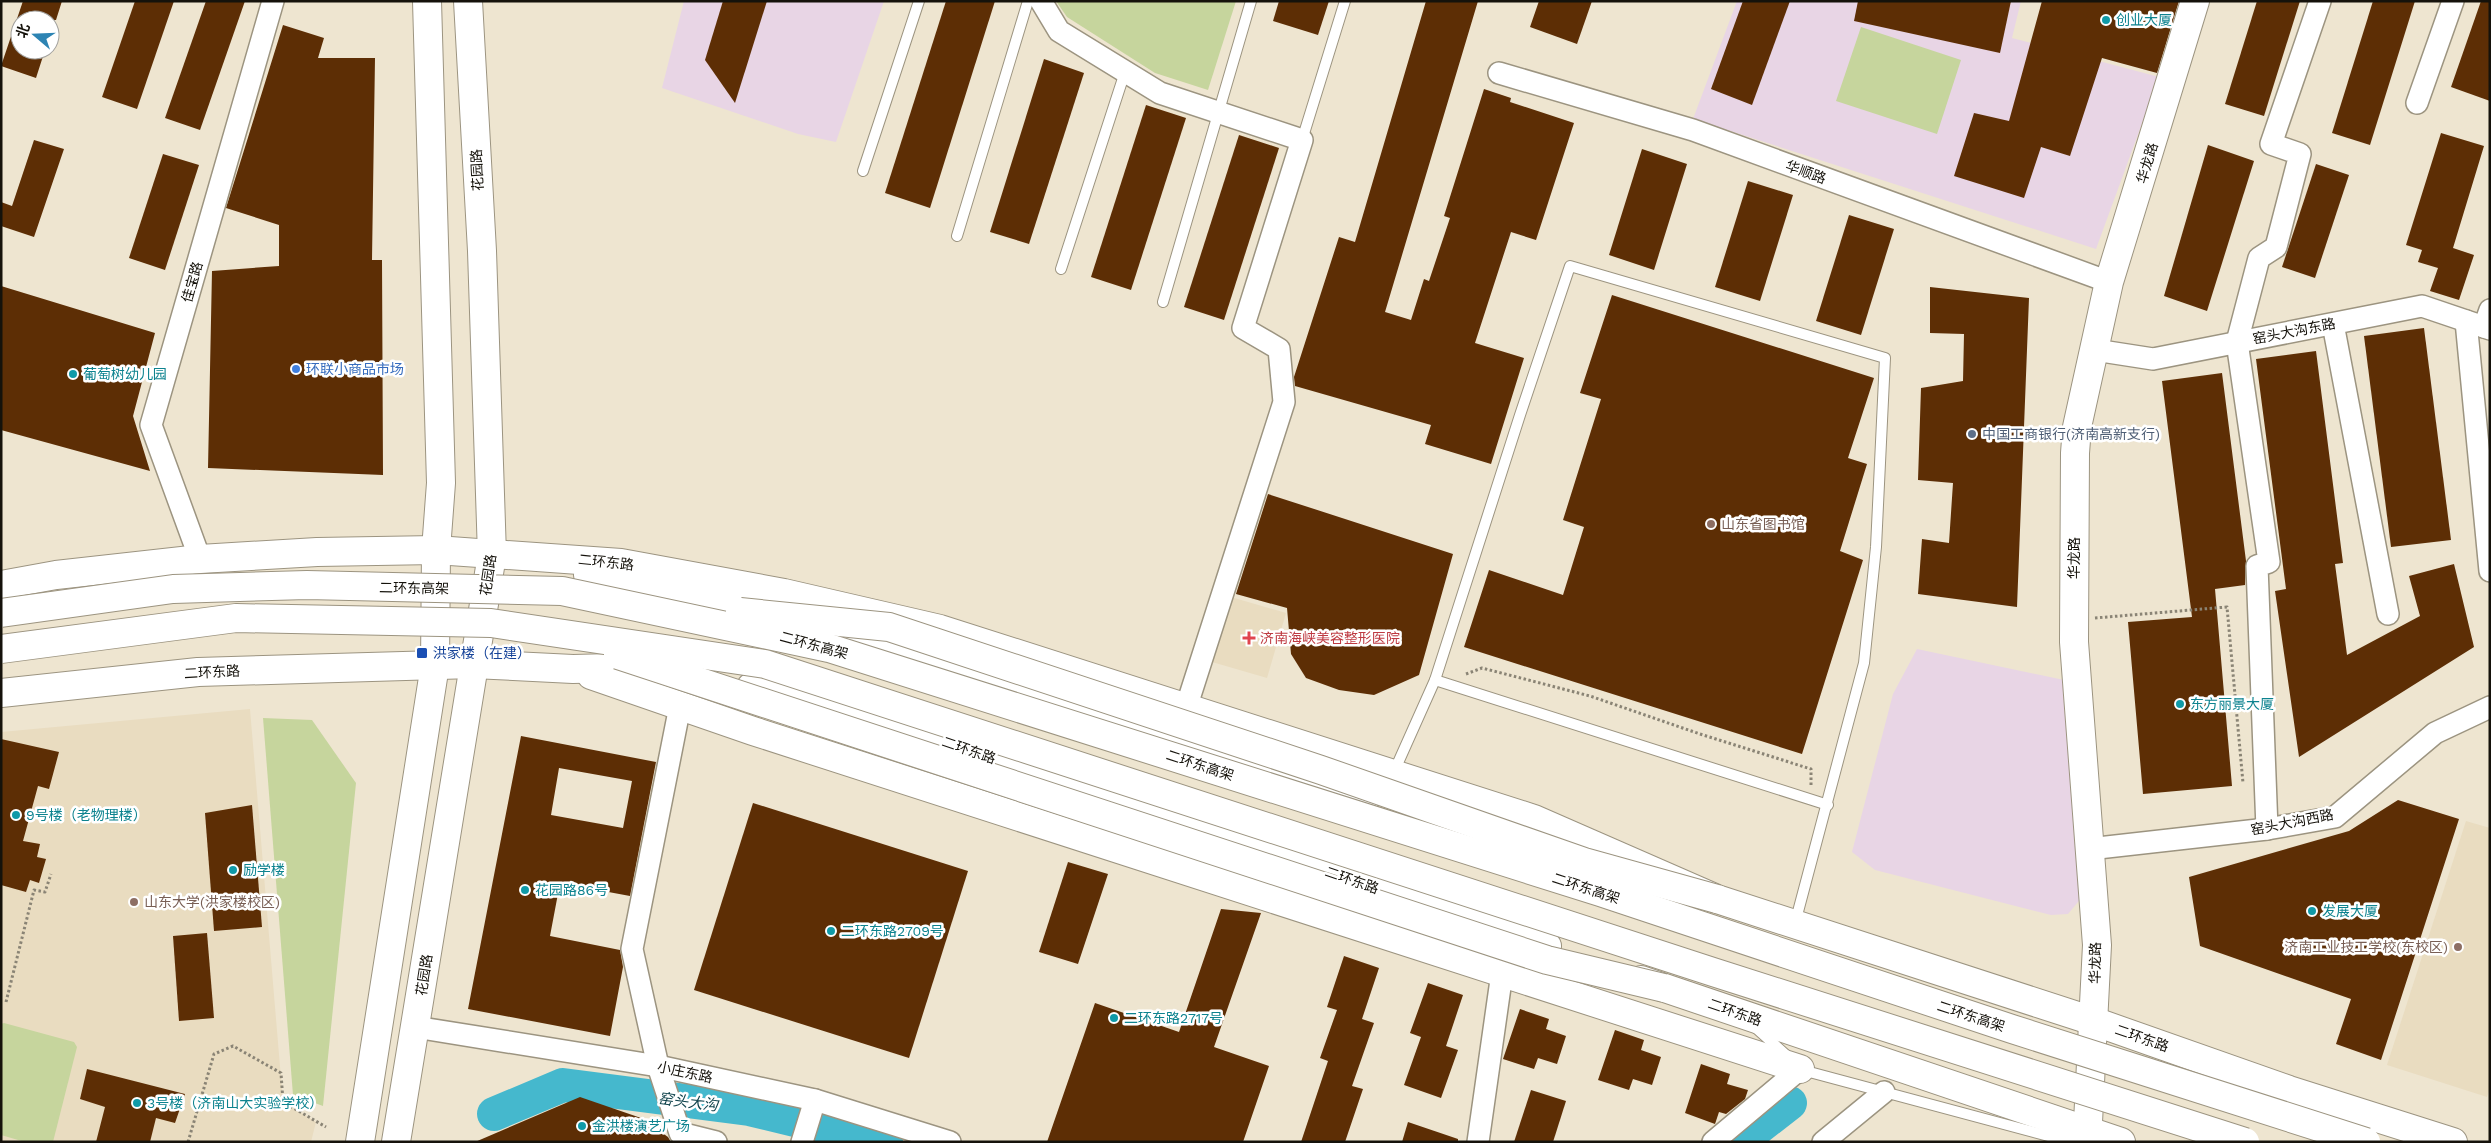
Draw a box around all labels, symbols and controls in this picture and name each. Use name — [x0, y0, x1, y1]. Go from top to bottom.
north arrow — [10, 10, 60, 60]
place label: 创业大厦 — [2116, 12, 2172, 28]
marker: 创业大厦 — [2100, 14, 2112, 26]
text: 北 — [13, 22, 33, 40]
street label: 华龙路 — [2133, 141, 2161, 185]
street label: 花园路 — [468, 149, 486, 191]
street label: 华顺路 — [1784, 157, 1828, 187]
street label: 佳宝路 — [179, 260, 205, 304]
street label: 窑头大沟东路 — [2251, 315, 2337, 347]
place label: 环联小商品市场 — [306, 361, 404, 377]
marker: 环联小商品市场 — [290, 363, 302, 375]
place label: 葡萄树幼儿园 — [83, 366, 167, 382]
marker: 葡萄树幼儿园 — [67, 368, 79, 380]
place label: 中国工商银行(济南高新支行) — [1982, 426, 2160, 442]
marker: 中国工商银行(济南高新支行) — [1966, 428, 1978, 440]
place label: 山东省图书馆 — [1721, 516, 1805, 532]
marker: 山东省图书馆 — [1705, 518, 1717, 530]
street label: 华龙路 — [2066, 537, 2082, 579]
street label: 二环东路 — [577, 551, 635, 573]
street label: 花园路 — [477, 553, 499, 597]
street label: 二环东高架 — [379, 579, 449, 597]
street label: 二环东高架 — [778, 628, 850, 662]
place label: 济南海峡美容整形医院 — [1260, 630, 1400, 646]
marker: 济南海峡美容整形医院 — [1242, 631, 1256, 645]
place label: 洪家楼（在建） — [433, 645, 531, 661]
marker: 洪家楼（在建） — [415, 646, 429, 660]
street label: 二环东路 — [184, 663, 240, 681]
place label: 东方丽景大厦 — [2190, 696, 2274, 712]
marker: 东方丽景大厦 — [2174, 698, 2186, 710]
street label: 二环东路 — [940, 733, 998, 767]
street label: 二环东高架 — [1164, 747, 1236, 783]
street label: 窑头大沟西路 — [2249, 806, 2335, 838]
place label: 9号楼（老物理楼） — [26, 807, 147, 823]
marker: 9号楼（老物理楼） — [10, 809, 22, 821]
place label: 励学楼 — [243, 862, 285, 878]
street label: 二环东路 — [1323, 863, 1381, 897]
marker: 励学楼 — [227, 864, 239, 876]
street label: 二环东高架 — [1550, 870, 1622, 906]
place label: 花园路86号 — [535, 882, 608, 898]
marker: 花园路86号 — [519, 884, 531, 896]
place label: 山东大学(洪家楼校区) — [144, 894, 280, 910]
marker: 山东大学(洪家楼校区) — [128, 896, 140, 908]
place label: 发展大厦 — [2322, 903, 2378, 919]
marker: 发展大厦 — [2306, 905, 2318, 917]
place label: 二环东路2709号 — [841, 923, 944, 939]
marker: 二环东路2709号 — [825, 925, 837, 937]
place label: 济南工业技工学校(东校区) — [2284, 939, 2448, 955]
marker: 济南工业技工学校(东校区) — [2452, 941, 2464, 953]
street label: 华龙路 — [2087, 942, 2103, 984]
street label: 花园路 — [413, 953, 435, 997]
street label: 二环东路 — [1706, 995, 1764, 1029]
street label: 二环东高架 — [1935, 998, 2007, 1034]
place label: 二环东路2717号 — [1124, 1010, 1223, 1026]
marker: 二环东路2717号 — [1108, 1012, 1120, 1024]
street label: 二环东路 — [2113, 1021, 2171, 1055]
street label: 小庄东路 — [656, 1058, 714, 1086]
water label: 窑头大沟 — [657, 1089, 721, 1115]
place label: 3号楼（济南山大实验学校） — [147, 1095, 323, 1111]
marker: 3号楼（济南山大实验学校） — [131, 1097, 143, 1109]
place label: 金洪楼演艺广场 — [592, 1118, 690, 1134]
marker: 金洪楼演艺广场 — [576, 1120, 588, 1132]

